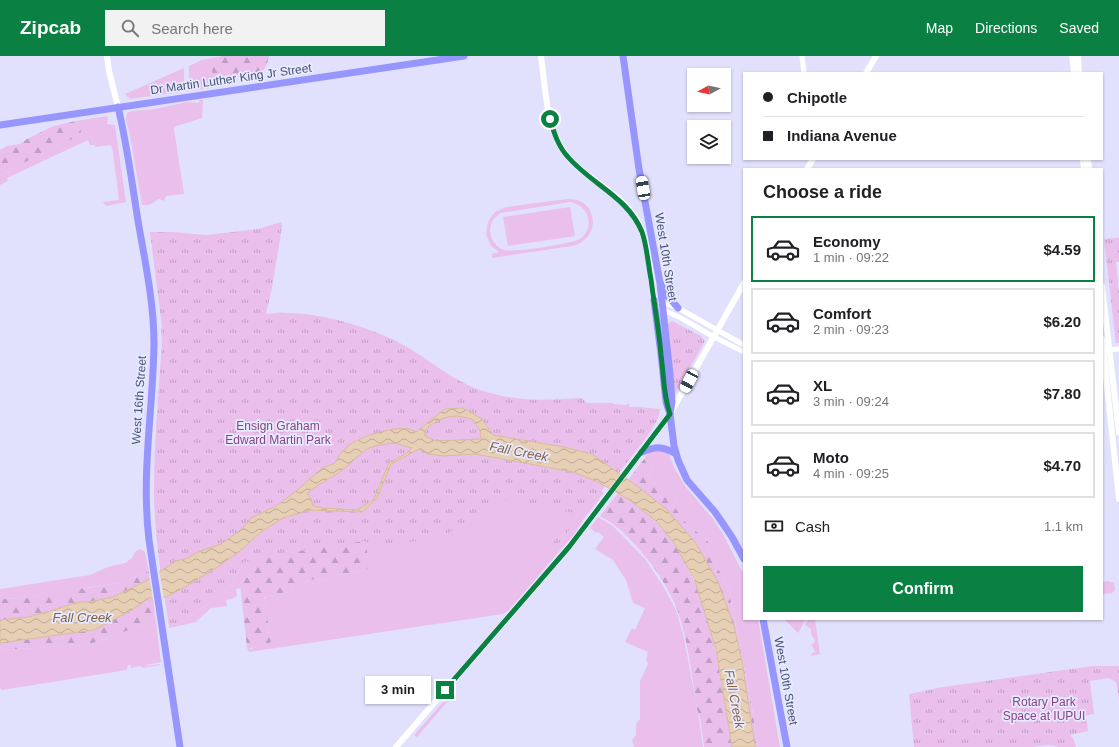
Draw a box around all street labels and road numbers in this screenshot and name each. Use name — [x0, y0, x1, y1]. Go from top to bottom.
street label: Dr Martin Luther King Jr Street — [149, 61, 313, 97]
street label: West 10th Street — [652, 212, 680, 303]
street label: West 16th Street — [129, 354, 149, 445]
street label: West 10th Street — [771, 636, 801, 727]

